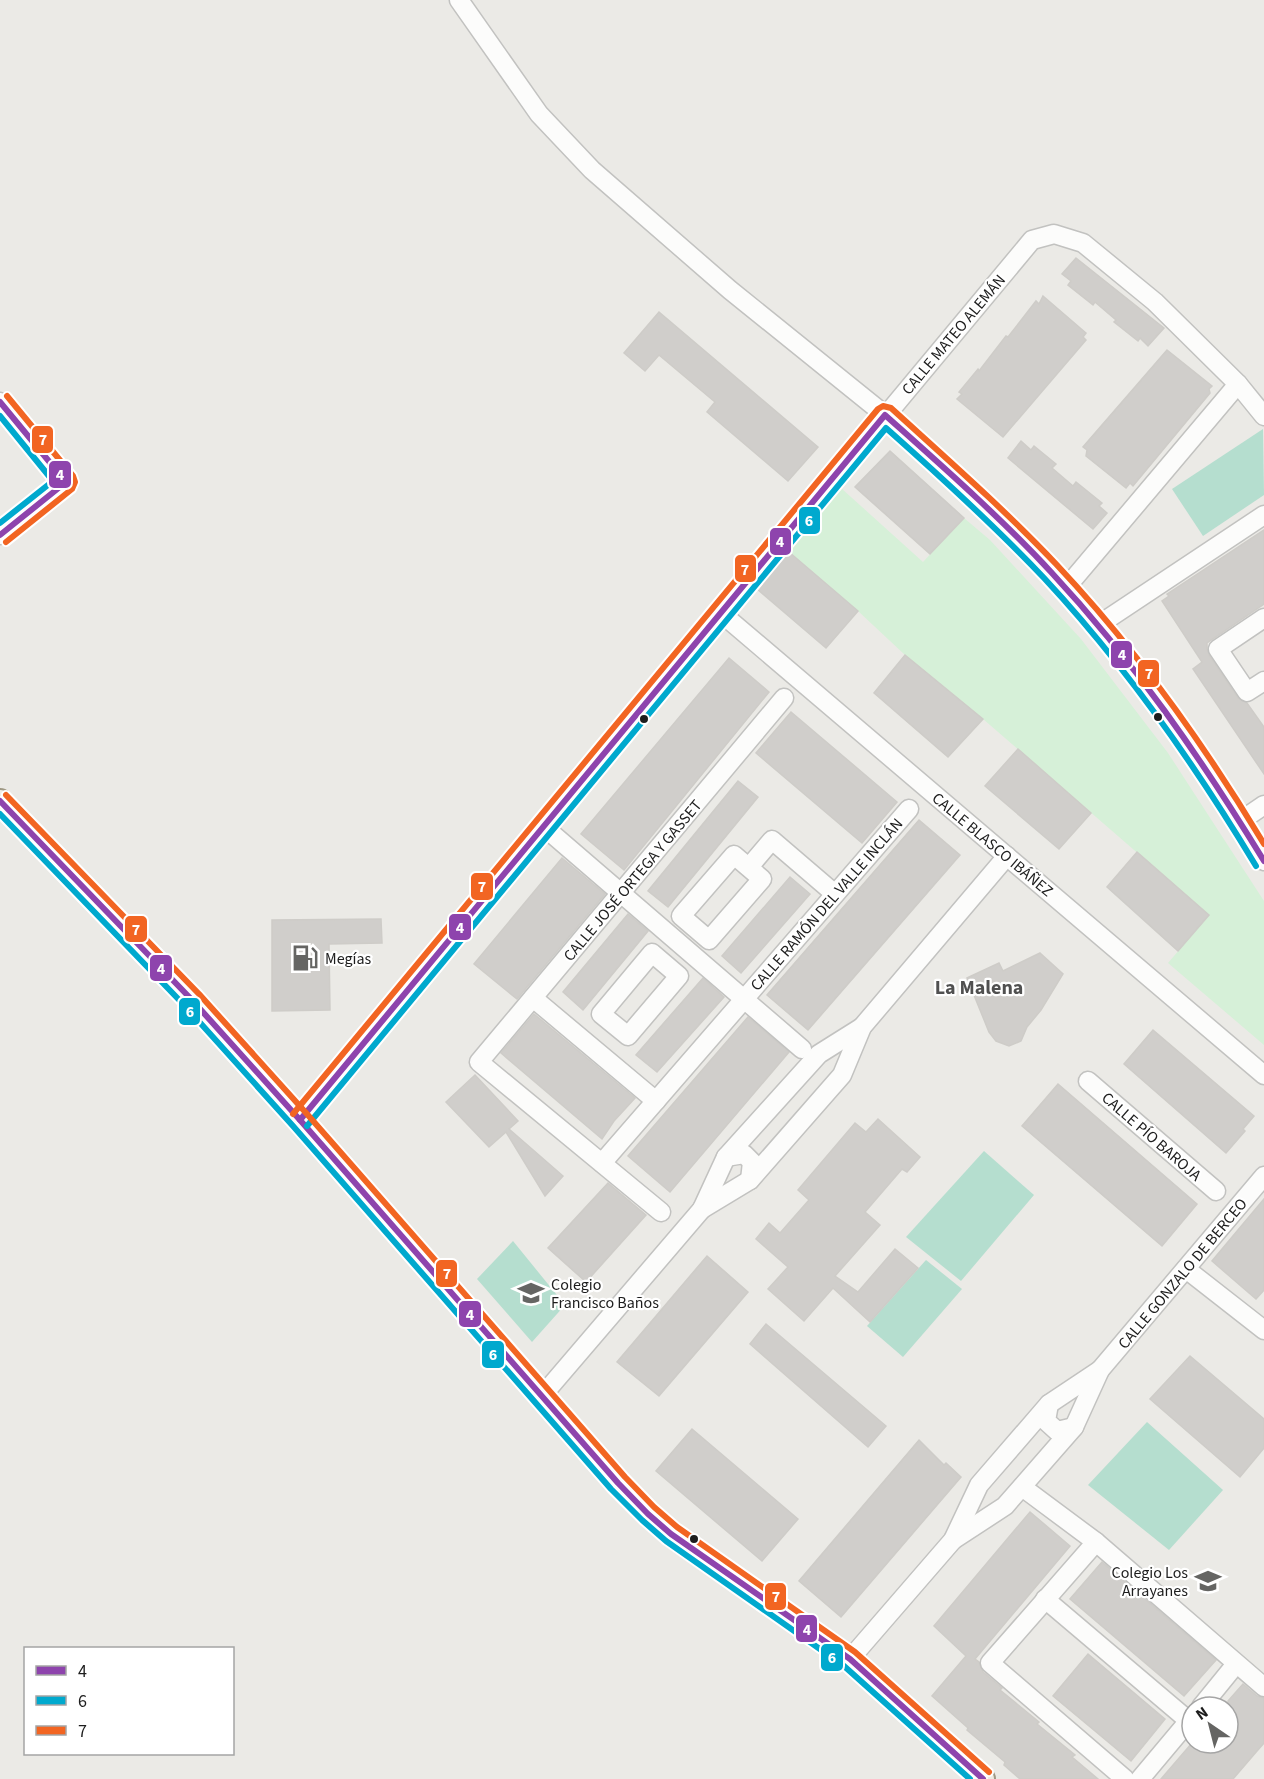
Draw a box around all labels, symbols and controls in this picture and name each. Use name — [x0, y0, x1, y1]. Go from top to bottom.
street label: CALLE MATEO ALEMÁN — [897, 270, 1011, 400]
line badge: 7 — [31, 425, 54, 454]
text: 7 — [39, 429, 47, 451]
line badge: 4 — [48, 460, 72, 489]
text: 4 — [56, 464, 65, 486]
line badge: 6 — [798, 506, 821, 535]
text: 6 — [805, 510, 813, 532]
line badge: 4 — [769, 527, 792, 556]
text: 4 — [776, 531, 785, 553]
line badge: 7 — [734, 554, 757, 583]
text: 7 — [741, 559, 749, 581]
line badge: 4 — [1110, 640, 1133, 669]
text: 4 — [1118, 644, 1127, 666]
line badge: 7 — [1137, 659, 1160, 688]
text: 7 — [1145, 663, 1153, 685]
unlabelled marker — [1152, 711, 1164, 723]
unlabelled marker — [638, 713, 650, 725]
street label: CALLE BLASCO IBÁÑEZ — [927, 788, 1058, 902]
street label: CALLE JOSÉ ORTEGA Y GASSET — [558, 795, 707, 966]
street label: CALLE RAMÓN DEL VALLE INCLÁN — [746, 814, 908, 996]
line badge: 7 — [470, 872, 494, 901]
text: 7 — [478, 876, 486, 898]
line badge: 4 — [448, 913, 472, 941]
line badge: 7 — [124, 915, 148, 943]
text: 4 — [456, 917, 465, 939]
text: 7 — [132, 919, 140, 941]
fuel station icon: Megías — [290, 943, 320, 973]
place label: Megías — [325, 948, 371, 970]
line badge: 4 — [149, 954, 173, 982]
text: 4 — [157, 958, 166, 980]
district label: La Malena — [935, 974, 1023, 1002]
line badge: 6 — [178, 997, 201, 1026]
text: 6 — [186, 1001, 194, 1023]
street label: CALLE PÍO BAROJA — [1097, 1087, 1206, 1186]
street label: CALLE GONZALO DE BERCEO — [1113, 1193, 1253, 1354]
line badge: 7 — [435, 1259, 458, 1288]
text: 7 — [443, 1263, 451, 1285]
place label: Colegio Francisco Baños — [551, 1274, 659, 1314]
school or university icon: Colegio Francisco Baños — [516, 1278, 546, 1308]
line badge: 4 — [458, 1300, 482, 1328]
text: 4 — [466, 1304, 475, 1326]
line badge: 6 — [481, 1340, 505, 1369]
text: 6 — [489, 1344, 497, 1366]
unlabelled marker — [688, 1533, 700, 1545]
place label: Colegio Los Arrayanes — [1112, 1562, 1188, 1602]
school or university icon: Colegio Los Arrayanes — [1193, 1566, 1223, 1596]
line badge: 7 — [764, 1582, 787, 1611]
text: 7 — [772, 1586, 780, 1608]
line badge: 4 — [795, 1614, 818, 1643]
text: 4 — [803, 1619, 812, 1641]
line badge: 6 — [820, 1643, 844, 1672]
legend — [24, 1647, 234, 1755]
text: 6 — [828, 1647, 836, 1669]
text: 4 — [78, 1659, 87, 1684]
text: 6 — [78, 1689, 87, 1714]
north arrow — [1180, 1695, 1240, 1755]
text: N — [1191, 1701, 1213, 1726]
text: 7 — [78, 1719, 87, 1744]

